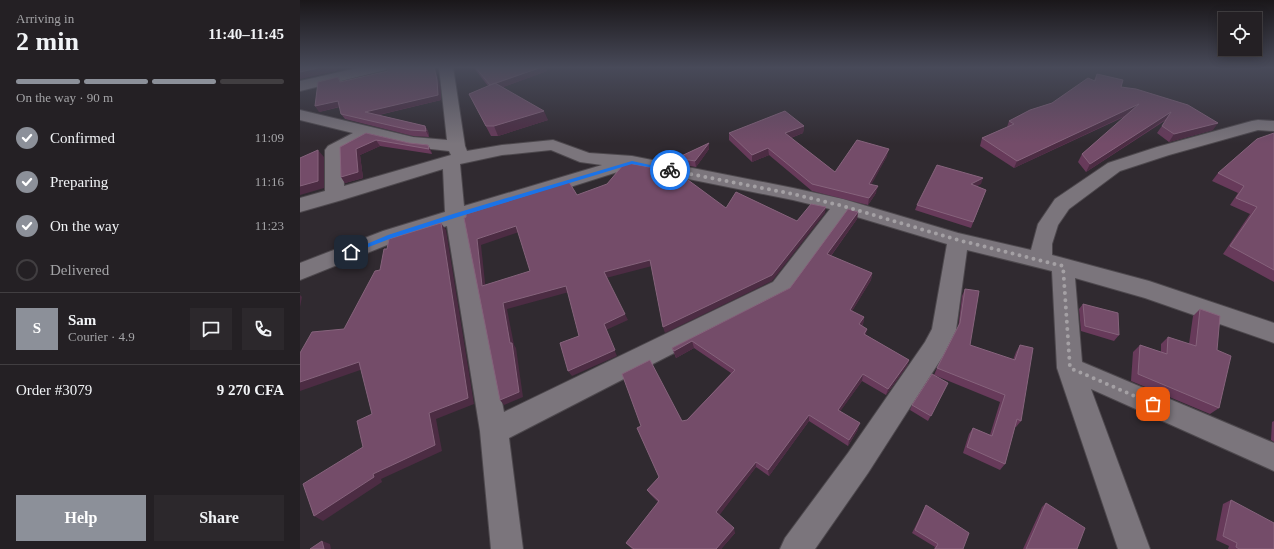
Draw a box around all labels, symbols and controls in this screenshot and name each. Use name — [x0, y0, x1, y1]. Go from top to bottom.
text: Arriving in — [16, 11, 74, 26]
map controls — [1218, 12, 1262, 56]
button: locate — [1218, 12, 1262, 56]
text: 11:40–11:45 — [208, 26, 284, 42]
text: 2 min — [16, 27, 79, 56]
text: On the way · 90 m — [16, 90, 113, 105]
icon: check — [16, 127, 38, 149]
text: Confirmed — [50, 130, 115, 146]
text: 11:09 — [255, 130, 284, 145]
courier — [650, 150, 690, 190]
icon: bike — [659, 159, 681, 181]
icon: check — [16, 171, 38, 193]
text: Preparing — [50, 174, 108, 190]
text: 11:16 — [255, 174, 284, 189]
icon: check — [16, 215, 38, 237]
text: On the way — [50, 218, 119, 234]
text: 11:23 — [255, 218, 284, 233]
pin — [334, 235, 368, 269]
icon: home — [340, 241, 362, 263]
text: Delivered — [50, 262, 109, 278]
button: chat — [190, 308, 232, 350]
button: phone — [242, 308, 284, 350]
text: Sam — [68, 312, 96, 328]
text: S — [33, 320, 41, 336]
text: Courier · 4.9 — [68, 329, 135, 344]
text: Order #3079 — [16, 382, 92, 398]
text: 9 270 CFA — [217, 382, 284, 398]
pin — [1136, 387, 1170, 421]
icon: bag — [1142, 393, 1164, 415]
button: Help — [16, 495, 146, 541]
button: Share — [154, 495, 284, 541]

